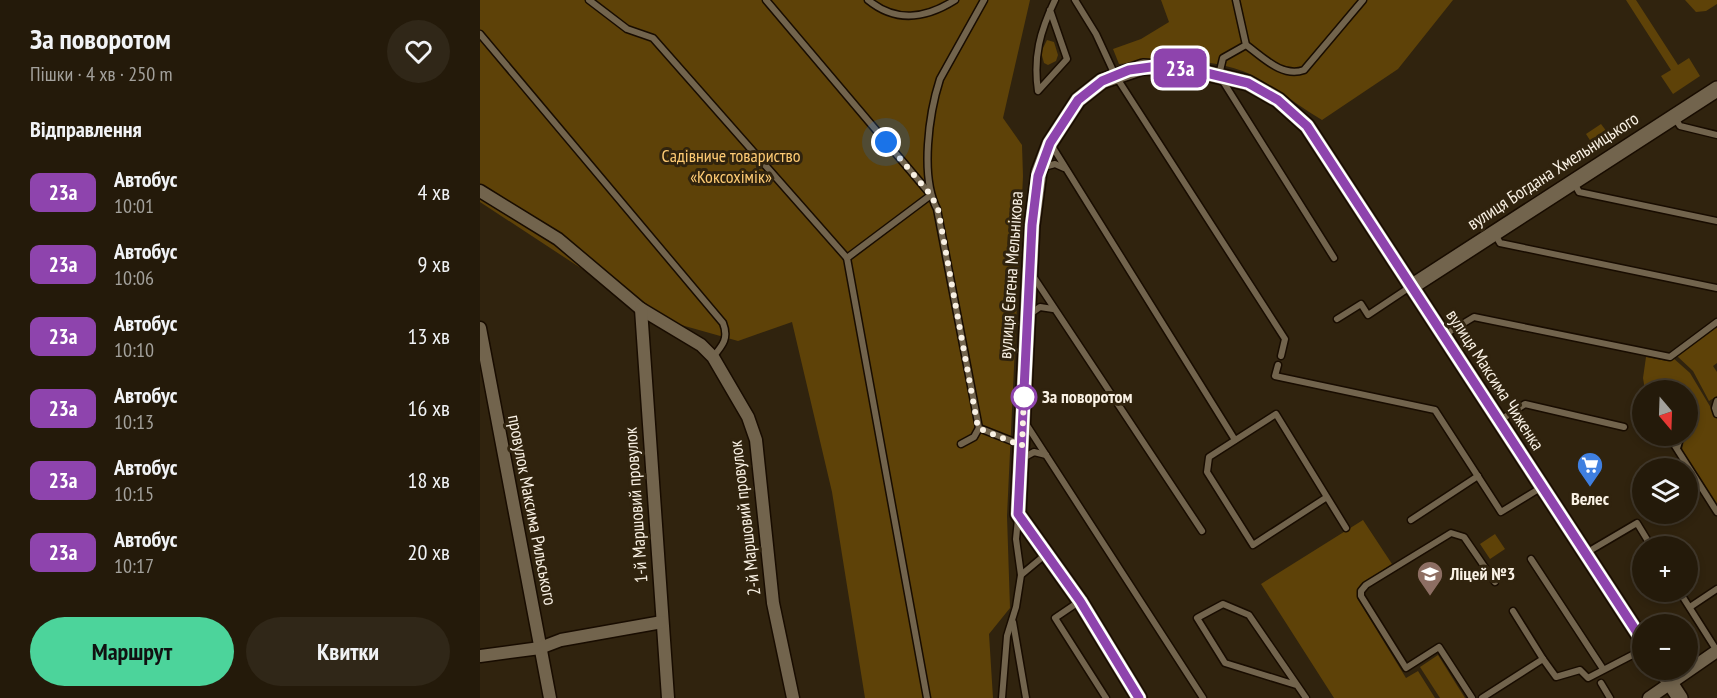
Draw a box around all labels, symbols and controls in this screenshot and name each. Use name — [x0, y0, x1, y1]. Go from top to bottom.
text: За поворотом — [30, 20, 171, 57]
button: heart — [387, 20, 450, 83]
line badge: 23а — [1146, 48, 1214, 88]
text: 23а — [1166, 55, 1194, 82]
text: Пішки · 4 хв · 250 m — [30, 61, 173, 87]
street label: вулиця Богдана Хмельницького — [1463, 106, 1643, 235]
text: Відправлення — [30, 115, 142, 143]
your location — [871, 127, 901, 157]
park label: Садівниче товариство «Коксохімік» — [661, 144, 801, 188]
text: Автобус — [114, 165, 177, 193]
text: 4 хв — [418, 178, 450, 206]
text: 23а — [49, 179, 77, 206]
street label: вулиця Євгена Мельнікова — [993, 190, 1028, 360]
text: 10:01 — [114, 193, 154, 219]
text: Автобус — [114, 237, 177, 265]
text: 9 хв — [418, 250, 450, 278]
text: 23а — [49, 251, 77, 278]
text: 10:06 — [114, 265, 154, 291]
street label: вулиця Максима Чиженка — [1441, 305, 1550, 455]
text: Автобус — [114, 309, 177, 337]
text: 13 хв — [408, 322, 450, 350]
text: 23а — [49, 323, 77, 350]
text: 10:10 — [114, 337, 154, 363]
north arrow — [1632, 380, 1698, 446]
map controls — [1632, 380, 1698, 680]
text: Автобус — [114, 381, 177, 409]
marker: За поворотом — [1011, 384, 1037, 410]
place label: За поворотом — [1042, 385, 1133, 408]
text: 16 хв — [408, 394, 450, 422]
text: 23а — [49, 395, 77, 422]
text: 10:13 — [114, 409, 154, 435]
street label: провулок Максима Рильського — [503, 413, 562, 607]
street label: 1-й Маршовий провулок — [619, 426, 652, 584]
street label: 2-й Маршовий провулок — [724, 439, 765, 597]
supermarket icon: Велес — [1575, 450, 1605, 488]
text: Автобус — [114, 453, 177, 481]
button: layers — [1632, 458, 1698, 524]
text: 18 хв — [408, 466, 450, 494]
text: 23а — [49, 467, 77, 494]
text: 10:15 — [114, 481, 154, 507]
place label: Велес — [1571, 487, 1610, 510]
text: Автобус — [114, 525, 177, 553]
button: + — [1632, 536, 1698, 602]
text: 20 хв — [408, 538, 450, 566]
text: 23а — [49, 539, 77, 566]
text: 10:17 — [114, 553, 154, 579]
school or university icon: Ліцей №3 — [1415, 559, 1445, 597]
place label: Ліцей №3 — [1449, 562, 1515, 585]
button: − — [1632, 614, 1698, 680]
button: Маршрут — [30, 617, 234, 686]
button: Квитки — [246, 617, 450, 686]

